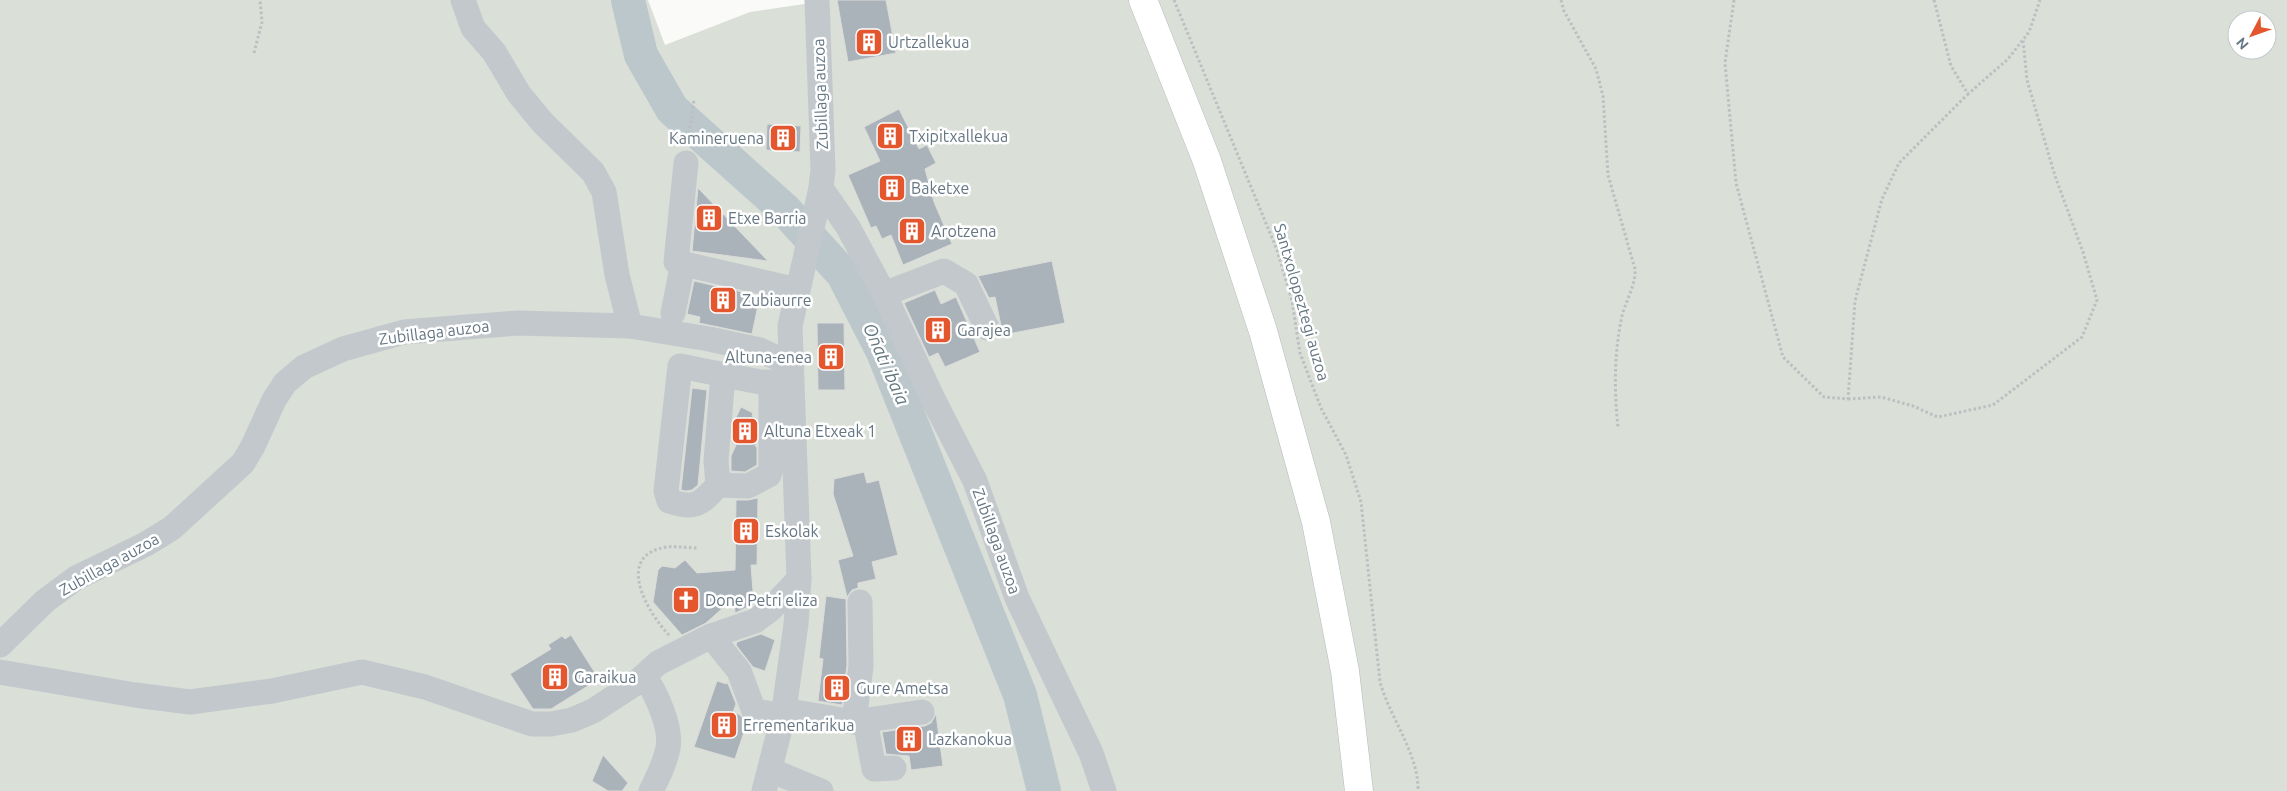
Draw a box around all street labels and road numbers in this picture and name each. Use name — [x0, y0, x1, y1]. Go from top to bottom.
street label: Zubillaga auzoa — [809, 38, 831, 150]
street label: Santxolopeztegi auzoa — [1271, 221, 1333, 383]
street label: Zubillaga auzoa — [378, 316, 490, 348]
street label: Zubillaga auzoa — [970, 486, 1024, 596]
street label: Zubillaga auzoa — [56, 529, 162, 599]

